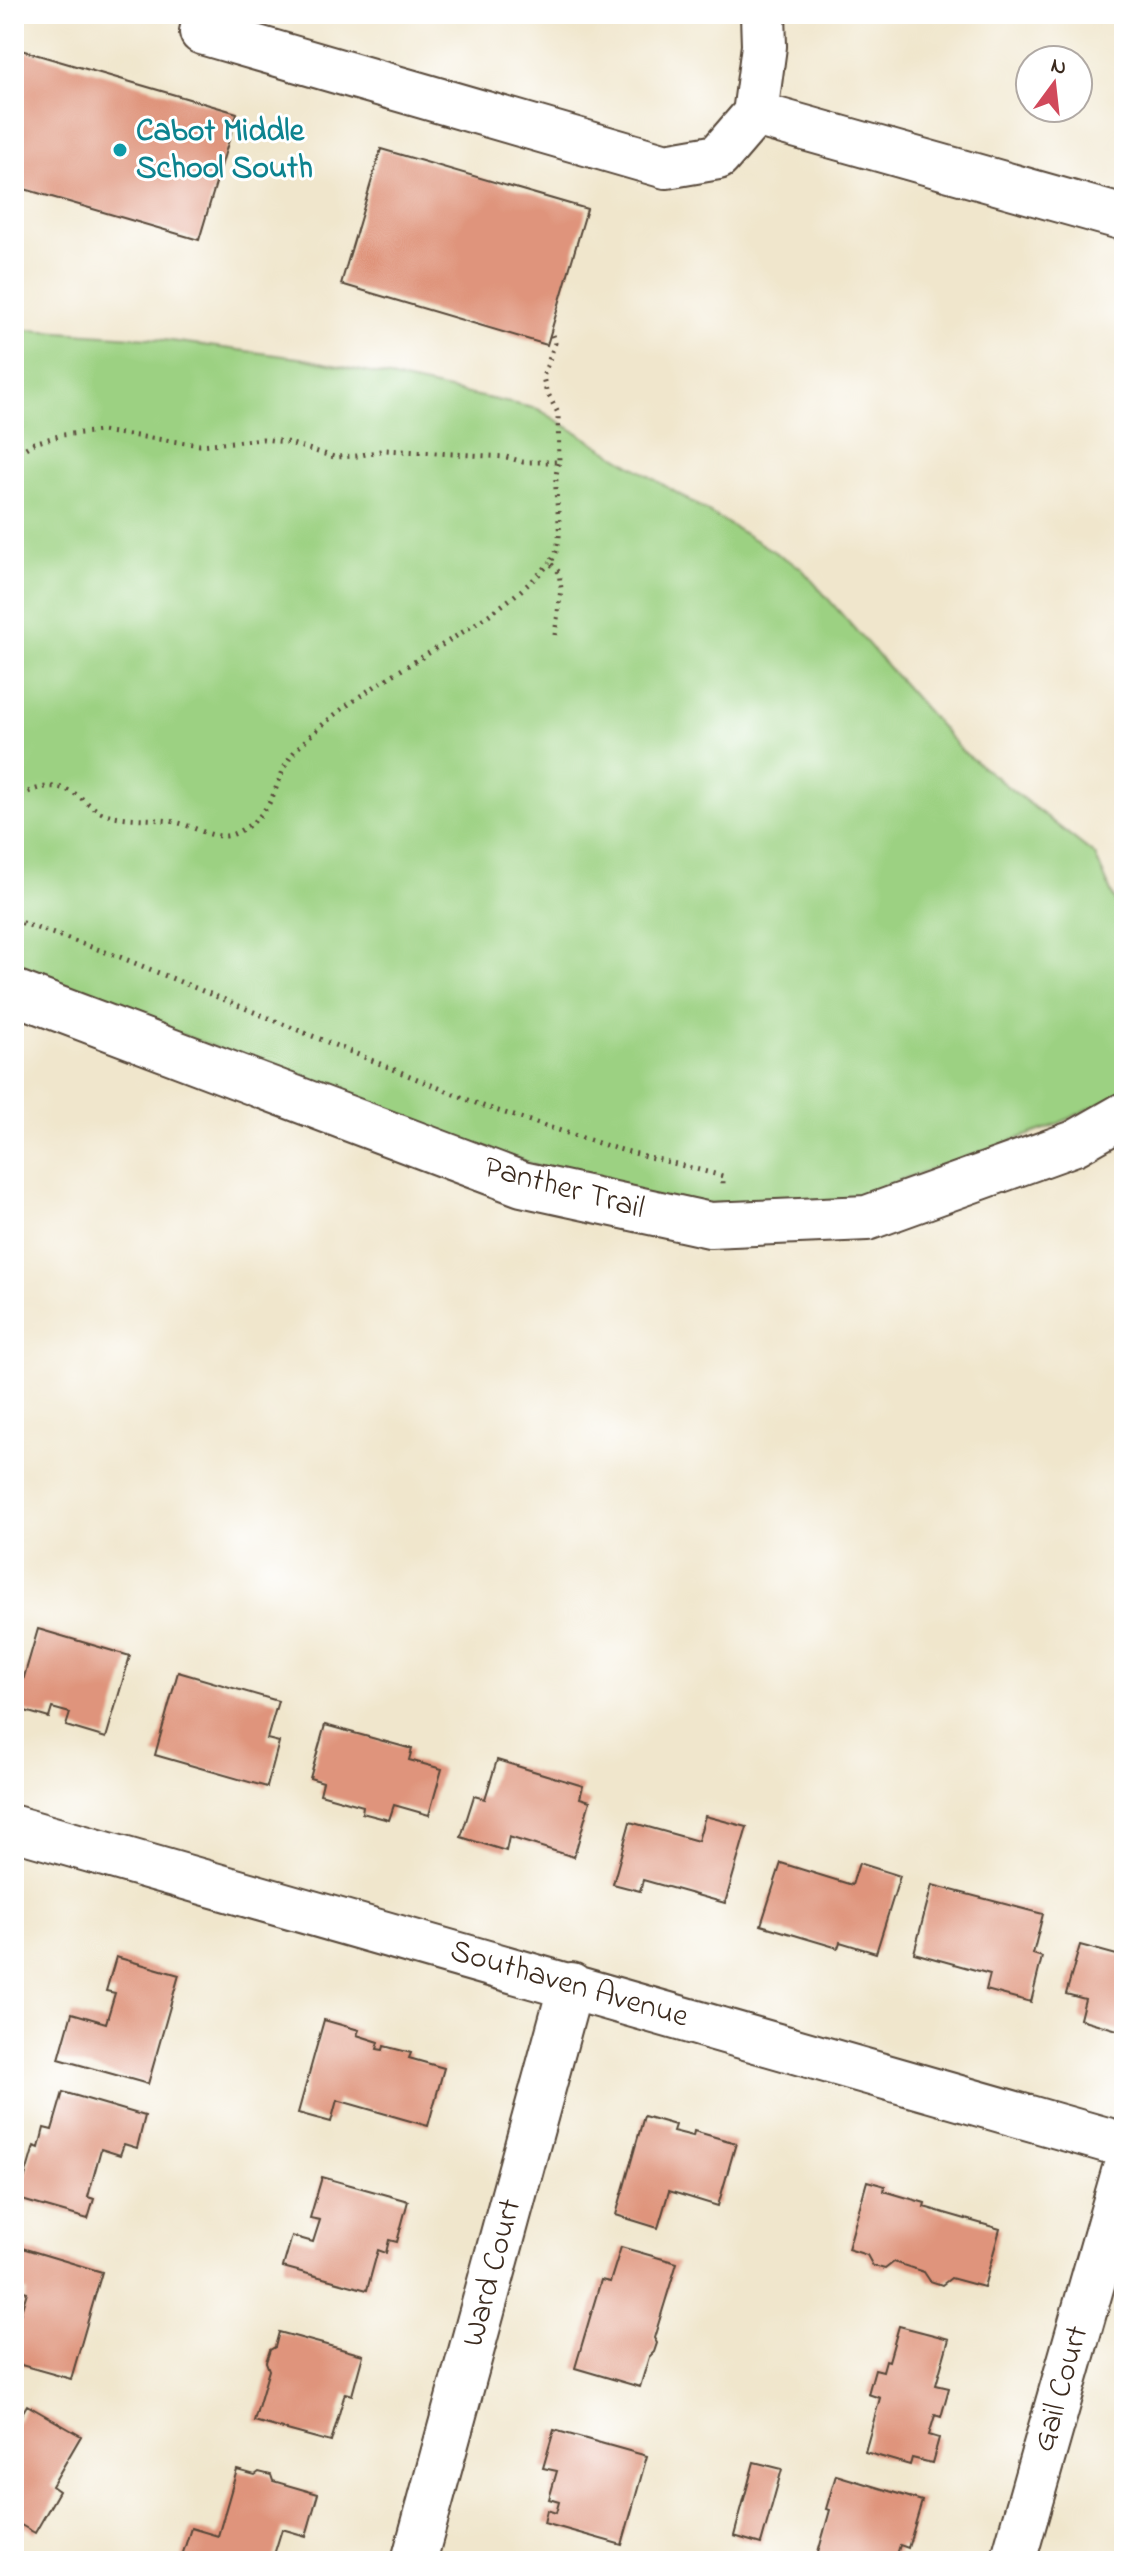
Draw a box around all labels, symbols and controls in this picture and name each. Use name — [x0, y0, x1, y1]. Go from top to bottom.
north arrow — [1014, 44, 1094, 124]
text: N — [1047, 50, 1070, 85]
place label: Cabot Middle School South — [136, 109, 313, 193]
marker: Cabot Middle School South — [111, 141, 129, 159]
street label: Panther Trail — [478, 1145, 650, 1233]
street label: Southaven Avenue — [444, 1929, 694, 2042]
street label: Ward Court — [451, 2194, 535, 2352]
street label: Gail Court — [1022, 2320, 1103, 2458]

